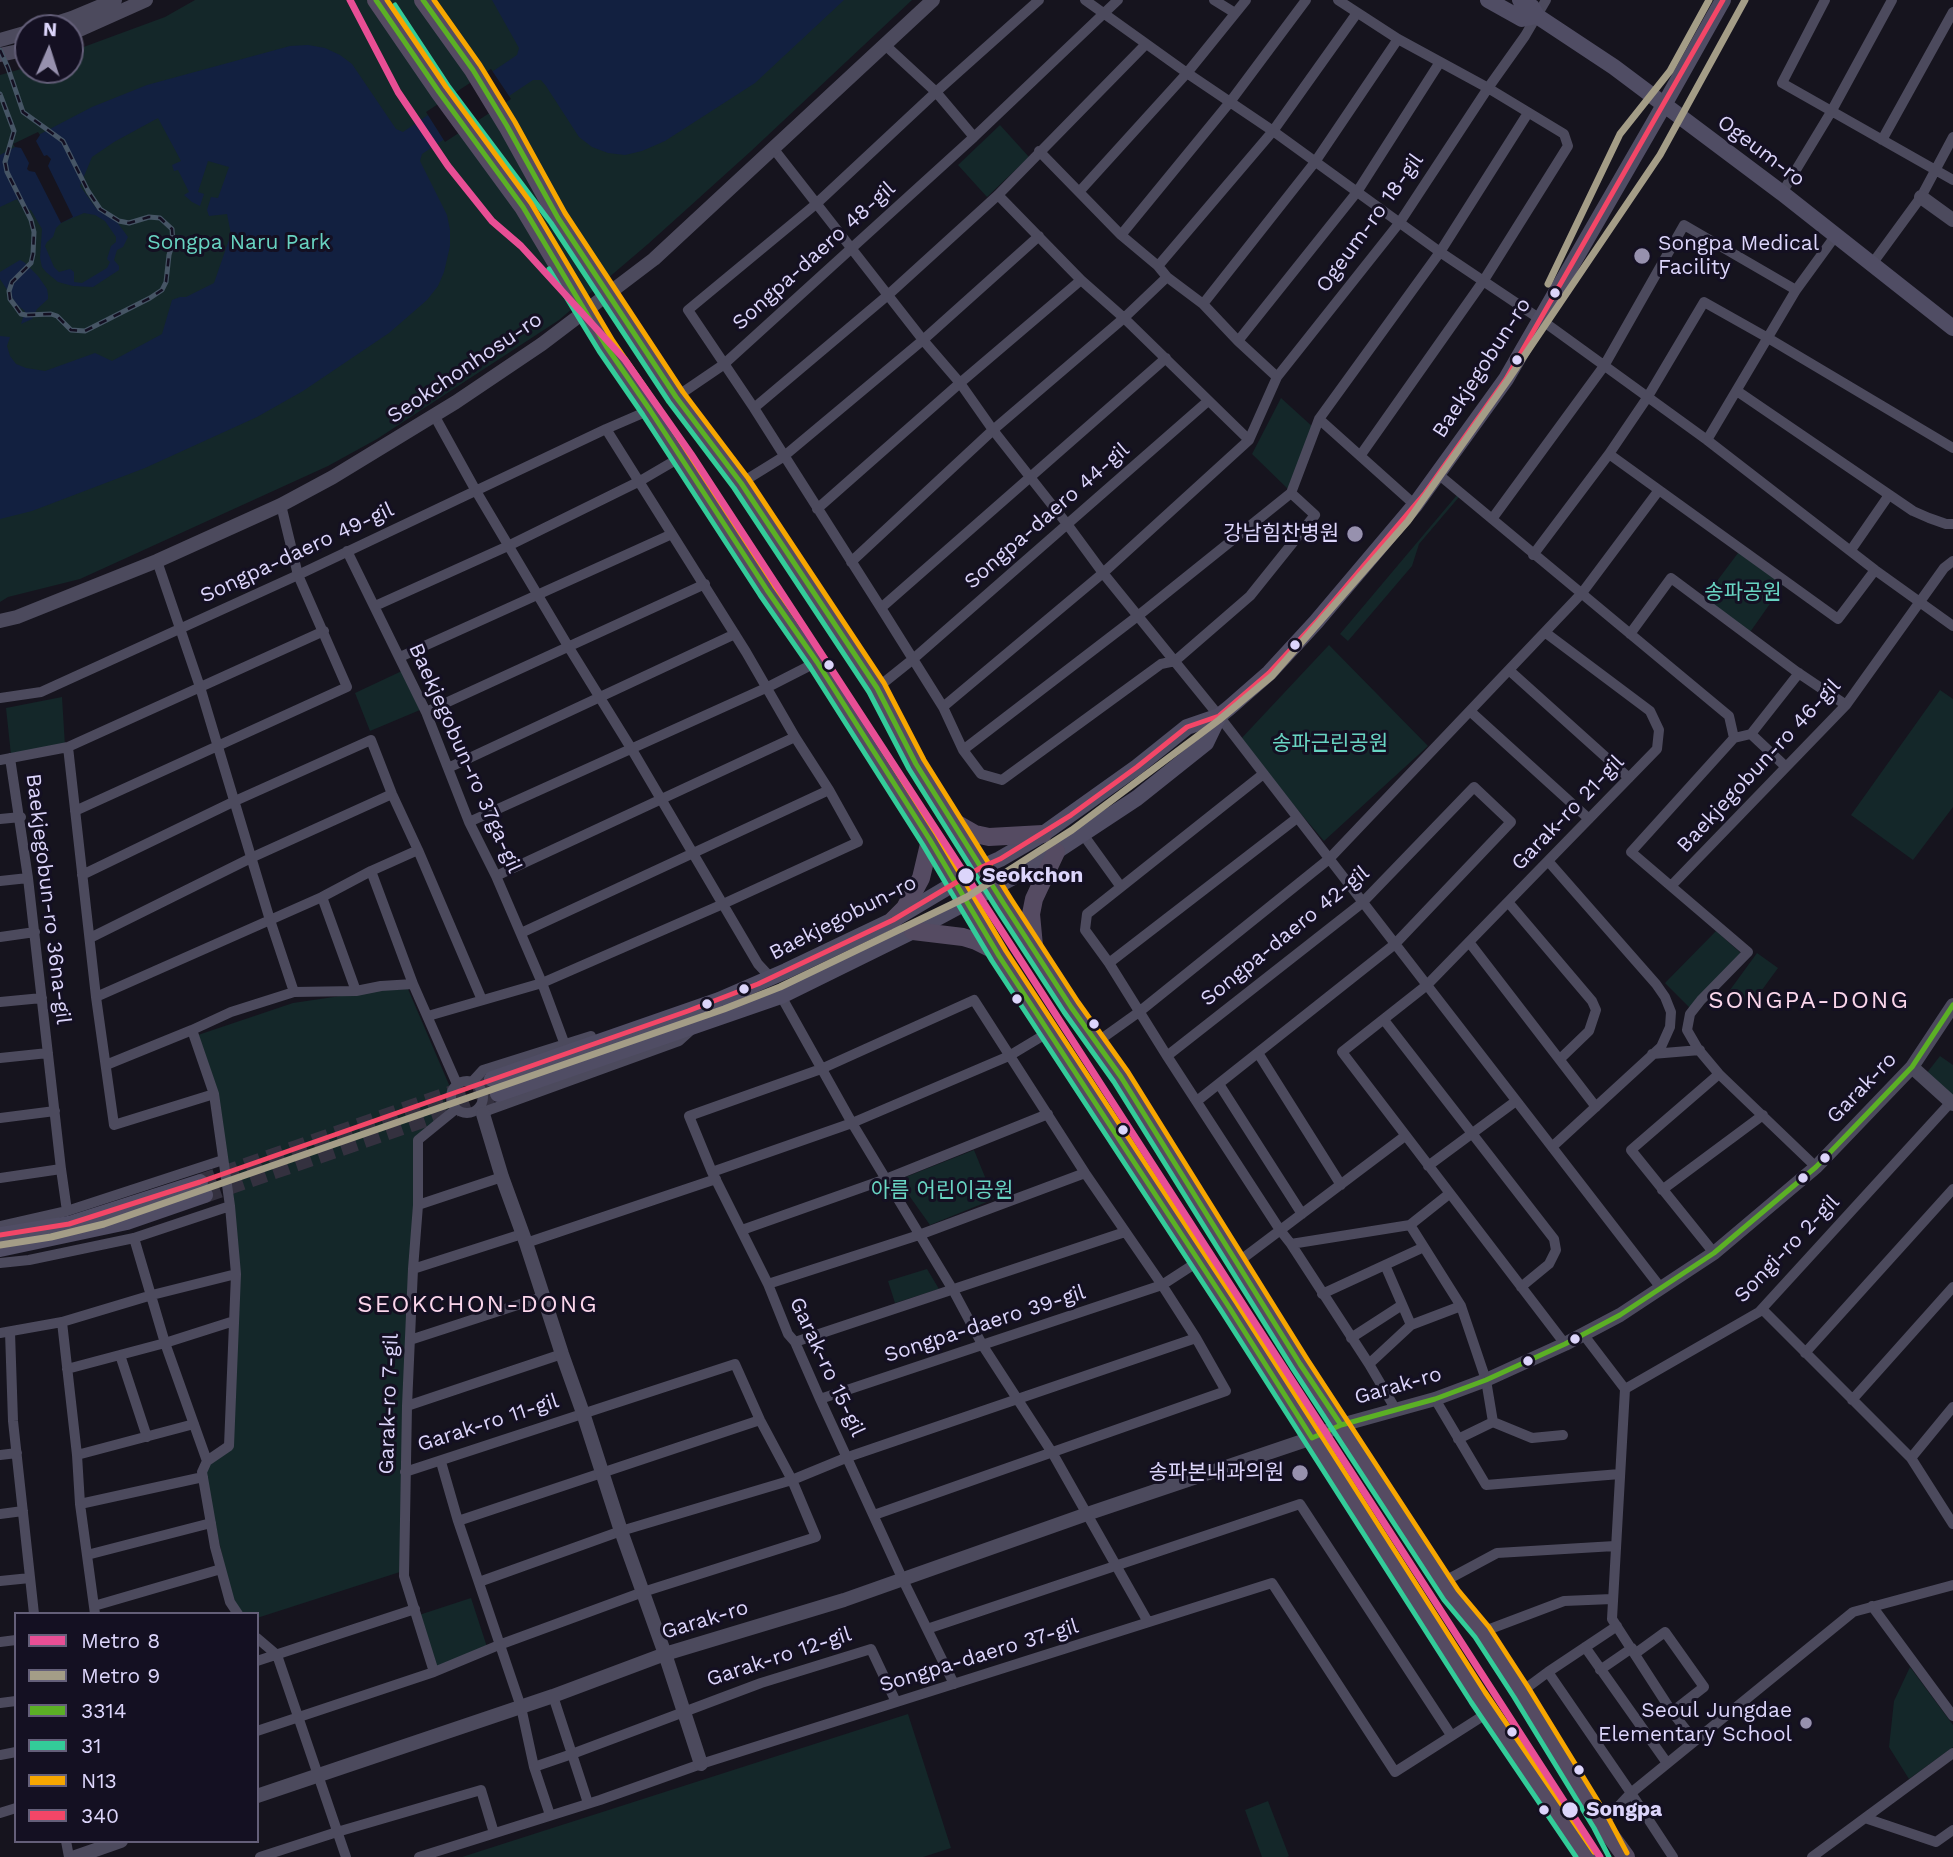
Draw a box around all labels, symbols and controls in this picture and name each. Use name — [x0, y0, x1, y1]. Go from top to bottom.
north arrow — [14, 14, 84, 84]
text: N — [42, 18, 58, 41]
street label: Ogeum-ro — [1712, 110, 1810, 192]
street label: Ogeum-ro 18-gil — [1311, 149, 1429, 297]
street label: Songpa-daero 48-gil — [727, 176, 901, 336]
park label: Songpa Naru Park — [147, 230, 331, 256]
place label: Songpa Medical Facility — [1658, 231, 1819, 281]
marker: Songpa Medical Facility — [1632, 246, 1652, 266]
unlabelled marker — [1548, 286, 1562, 300]
street label: Baekjegobun-ro — [1427, 293, 1537, 443]
street label: Seokchonhosu-ro — [383, 307, 547, 429]
unlabelled marker — [1510, 353, 1524, 367]
street label: Songpa-daero 44-gil — [959, 437, 1135, 595]
street label: Songpa-daero 49-gil — [196, 497, 398, 609]
place label: 강남힘찬병원 — [1223, 521, 1339, 547]
marker: 강남힘찬병원 — [1345, 524, 1365, 544]
park label: 송파공원 — [1704, 580, 1782, 606]
unlabelled marker — [1288, 638, 1302, 652]
street label: Baekjegobun-ro 37ga-gil — [403, 639, 527, 877]
unlabelled marker — [822, 658, 836, 672]
street label: Baekjegobun-ro 46-gil — [1672, 674, 1846, 858]
park label: 송파근린공원 — [1272, 731, 1388, 757]
street label: Garak-ro 21-gil — [1506, 750, 1630, 876]
street label: Baekjegobun-ro 36na-gil — [20, 772, 76, 1026]
street label: Songpa-daero 42-gil — [1196, 860, 1374, 1012]
place label: Seokchon — [982, 863, 1083, 889]
marker: Seokchon — [956, 866, 976, 886]
street label: Baekjegobun-ro — [765, 870, 921, 966]
unlabelled marker — [737, 982, 751, 996]
district label: SONGPA-DONG — [1710, 987, 1908, 1015]
unlabelled marker — [1010, 992, 1024, 1006]
unlabelled marker — [700, 997, 714, 1011]
unlabelled marker — [1087, 1017, 1101, 1031]
street label: Garak-ro — [1822, 1047, 1902, 1129]
unlabelled marker — [1116, 1123, 1130, 1137]
unlabelled marker — [1818, 1151, 1832, 1165]
unlabelled marker — [1796, 1171, 1810, 1185]
park label: 아름 어린이공원 — [871, 1178, 1013, 1204]
street label: Songi-ro 2-gil — [1729, 1190, 1845, 1308]
street label: Songpa-daero 39-gil — [881, 1280, 1089, 1368]
district label: SEOKCHON-DONG — [359, 1291, 597, 1319]
street label: Garak-ro 15-gil — [784, 1293, 870, 1441]
unlabelled marker — [1568, 1332, 1582, 1346]
street label: Garak-ro 7-gil — [374, 1333, 404, 1475]
unlabelled marker — [1521, 1354, 1535, 1368]
street label: Garak-ro — [1351, 1362, 1445, 1410]
street label: Garak-ro 11-gil — [414, 1388, 562, 1458]
place label: 송파본내과의원 — [1149, 1460, 1284, 1486]
marker: 송파본내과의원 — [1290, 1463, 1310, 1483]
street label: Garak-ro — [658, 1595, 752, 1645]
legend — [14, 1612, 259, 1843]
street label: Songpa-daero 37-gil — [876, 1614, 1082, 1698]
street label: Garak-ro 12-gil — [703, 1622, 855, 1692]
text: Metro 8 — [81, 1628, 160, 1653]
text: Metro 9 — [81, 1663, 160, 1688]
text: 3314 — [81, 1698, 127, 1723]
place label: Seoul Jungdae Elementary School — [1598, 1698, 1792, 1748]
marker: Seoul Jungdae Elementary School — [1798, 1715, 1814, 1731]
unlabelled marker — [1505, 1725, 1519, 1739]
text: 31 — [81, 1733, 101, 1758]
unlabelled marker — [1572, 1763, 1586, 1777]
text: N13 — [81, 1768, 117, 1793]
place label: Songpa — [1586, 1797, 1662, 1823]
marker: Songpa — [1560, 1800, 1580, 1820]
text: 340 — [81, 1803, 119, 1828]
unlabelled marker — [1537, 1803, 1551, 1817]

